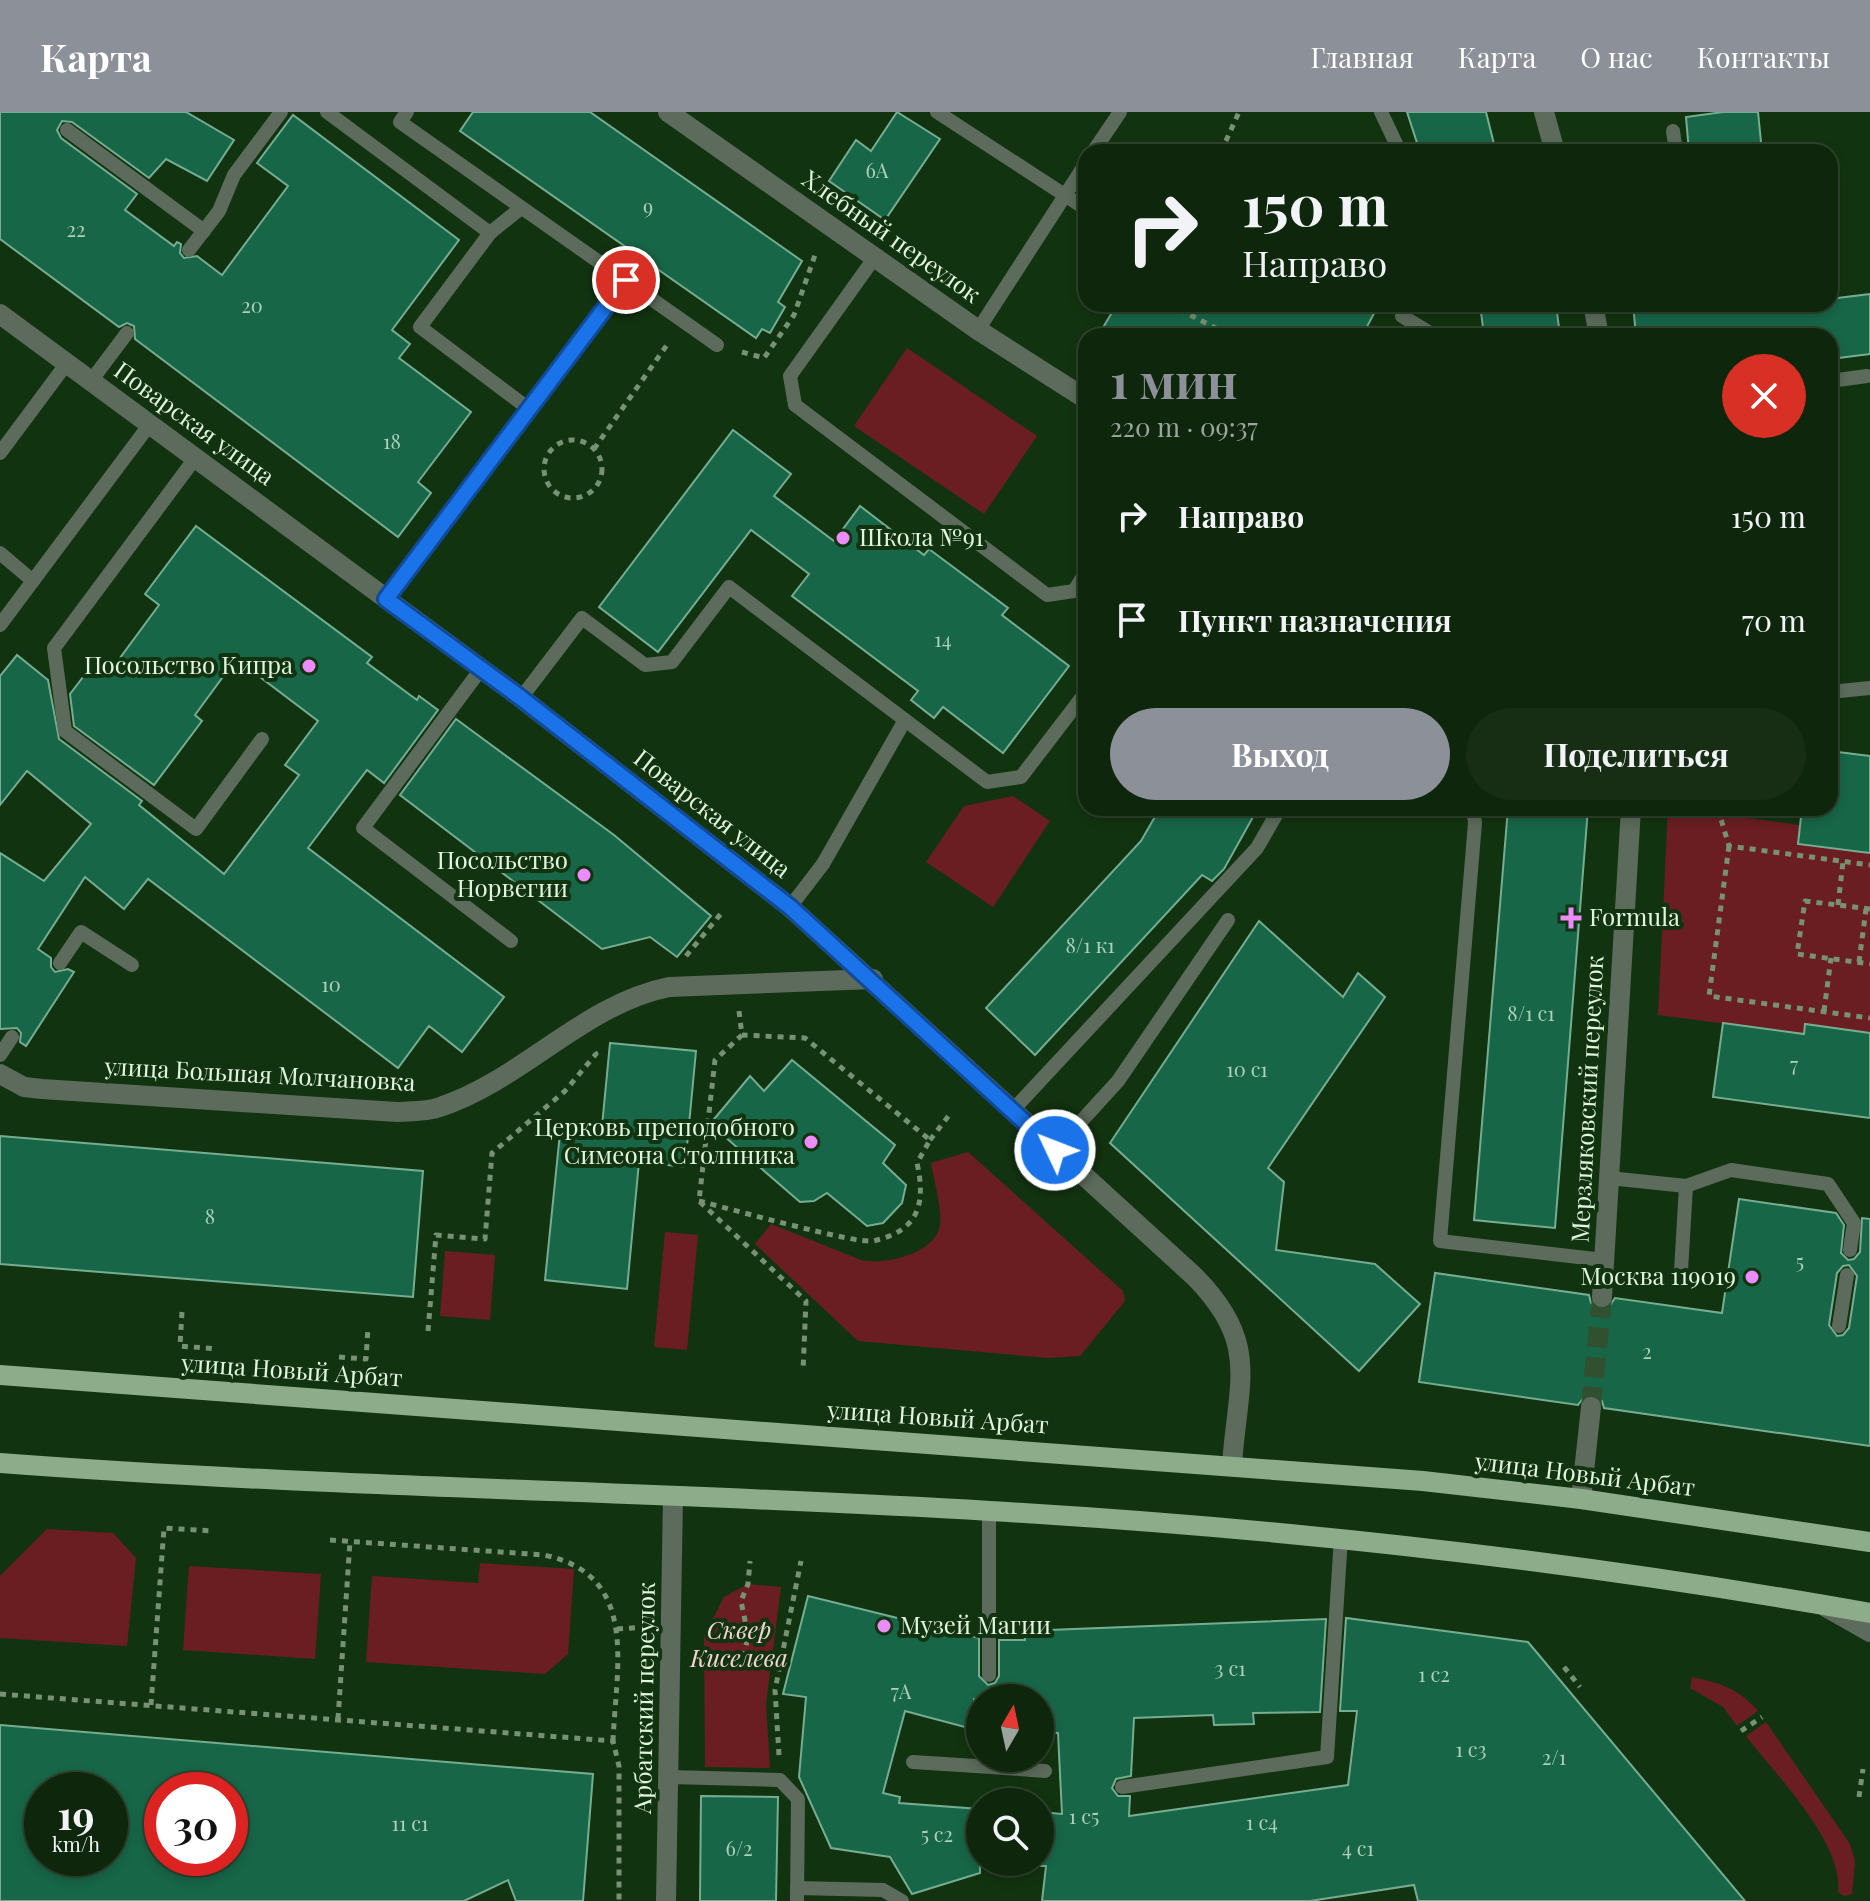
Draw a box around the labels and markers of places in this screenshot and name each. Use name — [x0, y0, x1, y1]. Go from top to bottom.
pin — [592, 246, 660, 314]
place label: Школа №91 — [859, 520, 984, 552]
marker: Школа №91 — [834, 529, 852, 547]
place label: Посольство Кипра — [84, 648, 293, 680]
marker: Посольство Кипра — [300, 657, 318, 675]
place label: Посольство Норвегии — [437, 843, 568, 903]
marker: Посольство Норвегии — [575, 866, 593, 884]
place label: Formula — [1589, 900, 1680, 932]
marker: Formula — [1560, 907, 1582, 929]
place label: Церковь преподобного Симеона Столпника — [534, 1110, 795, 1170]
marker: Церковь преподобного Симеона Столпника — [802, 1133, 820, 1151]
place label: Москва 119019 — [1580, 1259, 1736, 1291]
marker: Москва 119019 — [1743, 1268, 1761, 1286]
place label: Музей Магии — [900, 1608, 1051, 1640]
marker: Музей Магии — [875, 1617, 893, 1635]

